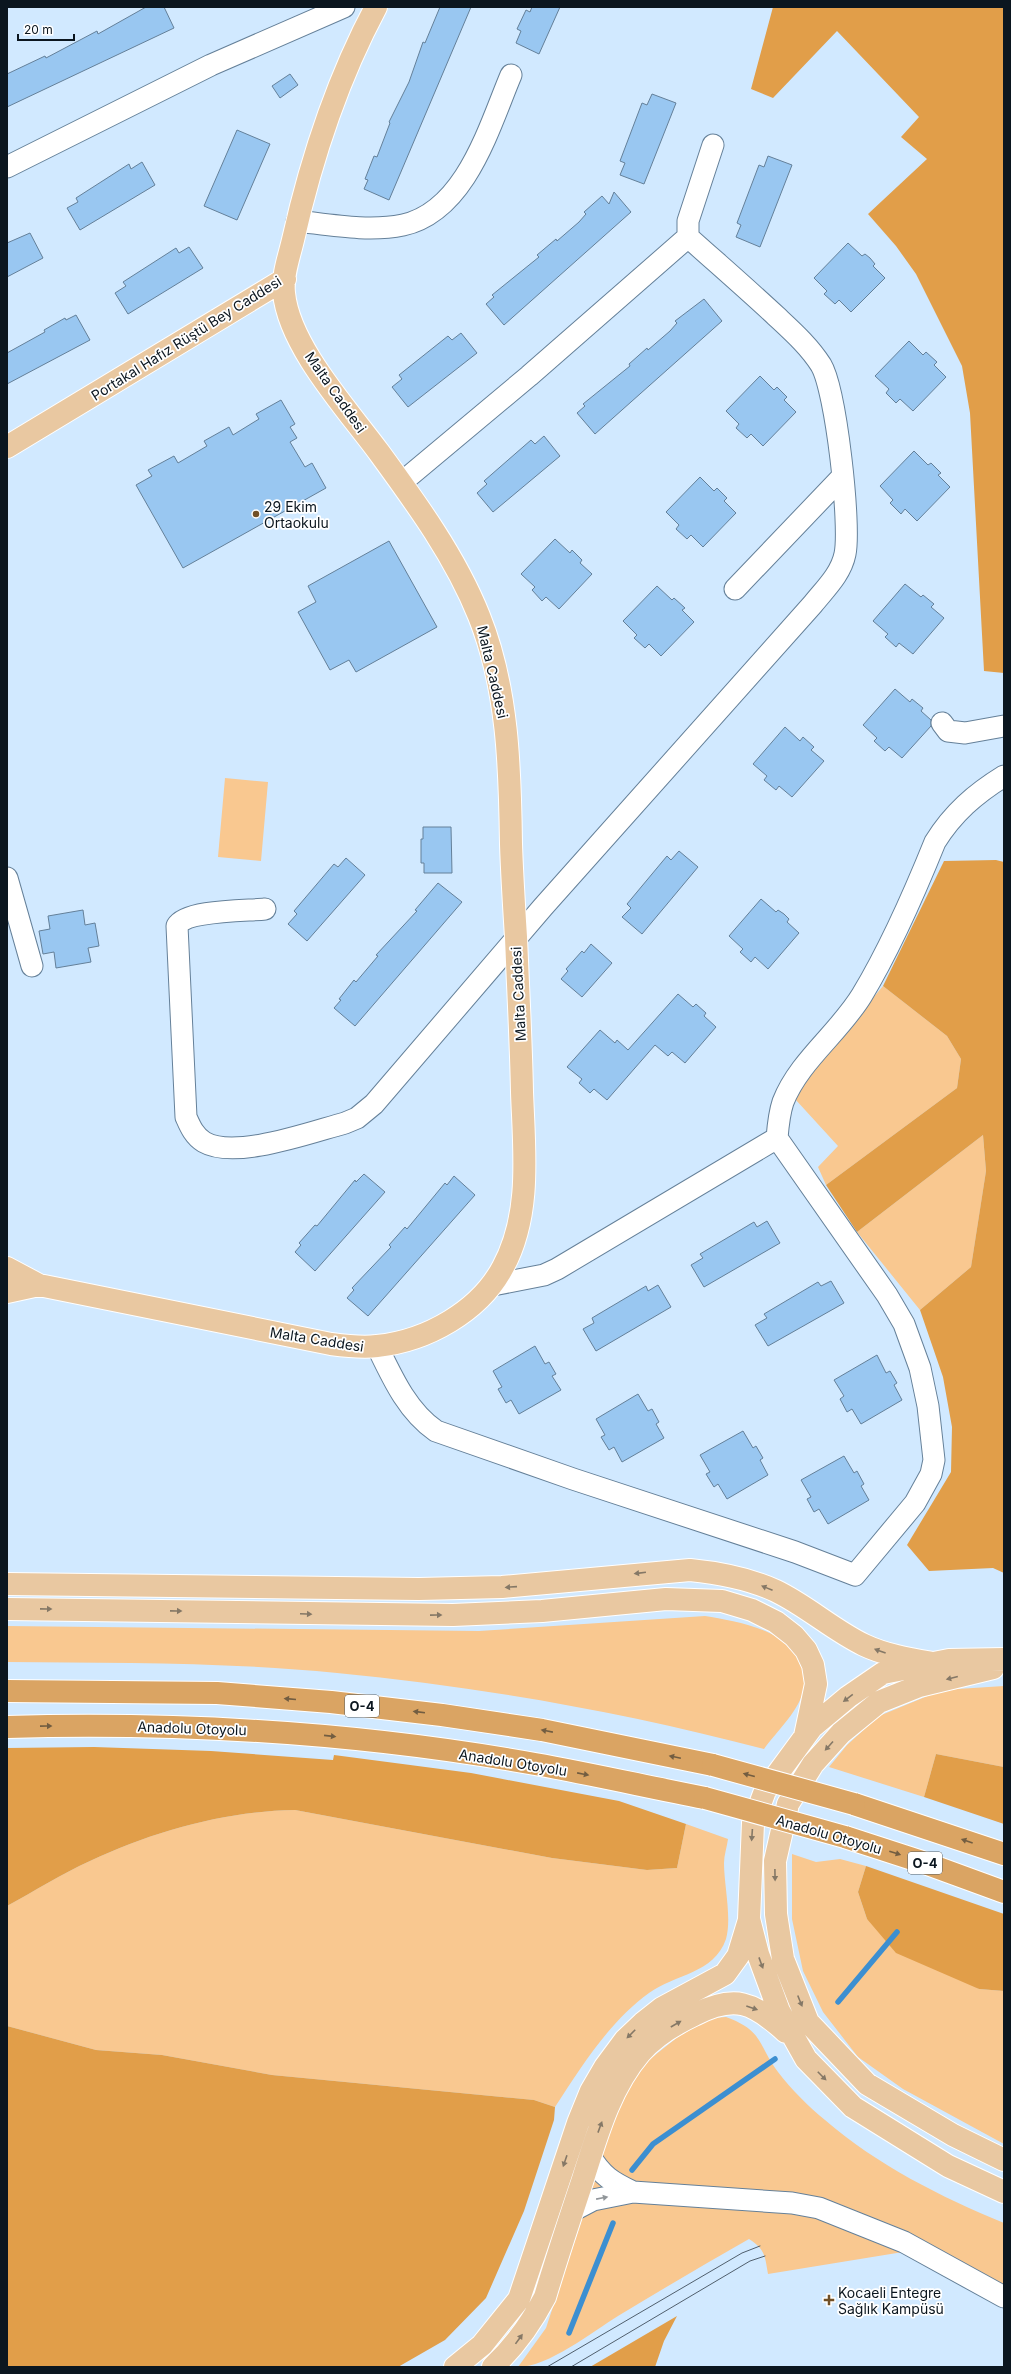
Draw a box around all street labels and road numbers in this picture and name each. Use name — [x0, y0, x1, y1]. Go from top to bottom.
street label: Portakal Hafız Rüştü Bey Caddesi — [88, 272, 284, 404]
street label: Malta Caddesi — [302, 348, 370, 436]
street label: Malta Caddesi — [474, 624, 512, 720]
street label: Malta Caddesi — [507, 946, 529, 1042]
street label: Malta Caddesi — [269, 1323, 365, 1355]
road number: O-4 — [345, 1695, 379, 1717]
street label: Anadolu Otoyolu — [137, 1718, 247, 1738]
street label: Anadolu Otoyolu — [458, 1745, 568, 1779]
street label: Anadolu Otoyolu — [774, 1811, 884, 1857]
road number: O-4 — [908, 1852, 942, 1874]

